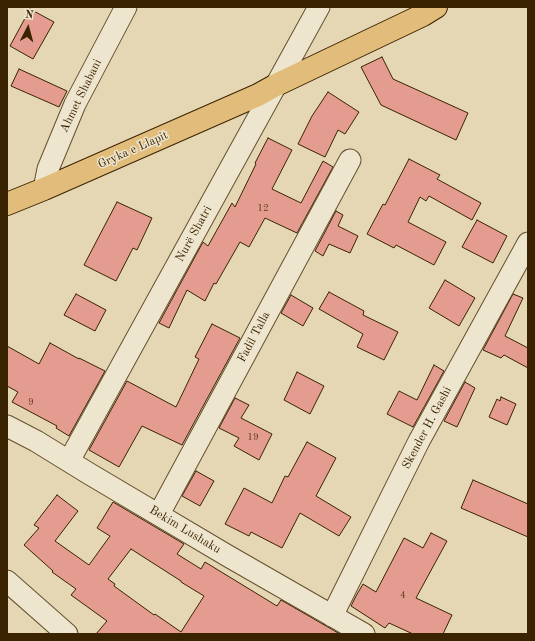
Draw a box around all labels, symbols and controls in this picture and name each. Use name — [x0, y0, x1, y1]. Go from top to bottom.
north arrow — [8, 8, 48, 48]
text: N — [25, 10, 34, 21]
street label: Ahmet Shabani — [57, 57, 105, 135]
street label: Gryka e Llapit — [96, 128, 170, 172]
house number: 12 — [257, 202, 269, 214]
street label: Nurë Shatri — [173, 204, 215, 264]
street label: Fadil Talla — [235, 309, 273, 365]
street label: Skender H. Gashi — [399, 384, 455, 472]
house number: 9 — [28, 396, 34, 408]
house number: 19 — [247, 431, 259, 443]
street label: Bekim Lushaku — [147, 503, 223, 557]
house number: 4 — [400, 589, 406, 601]

